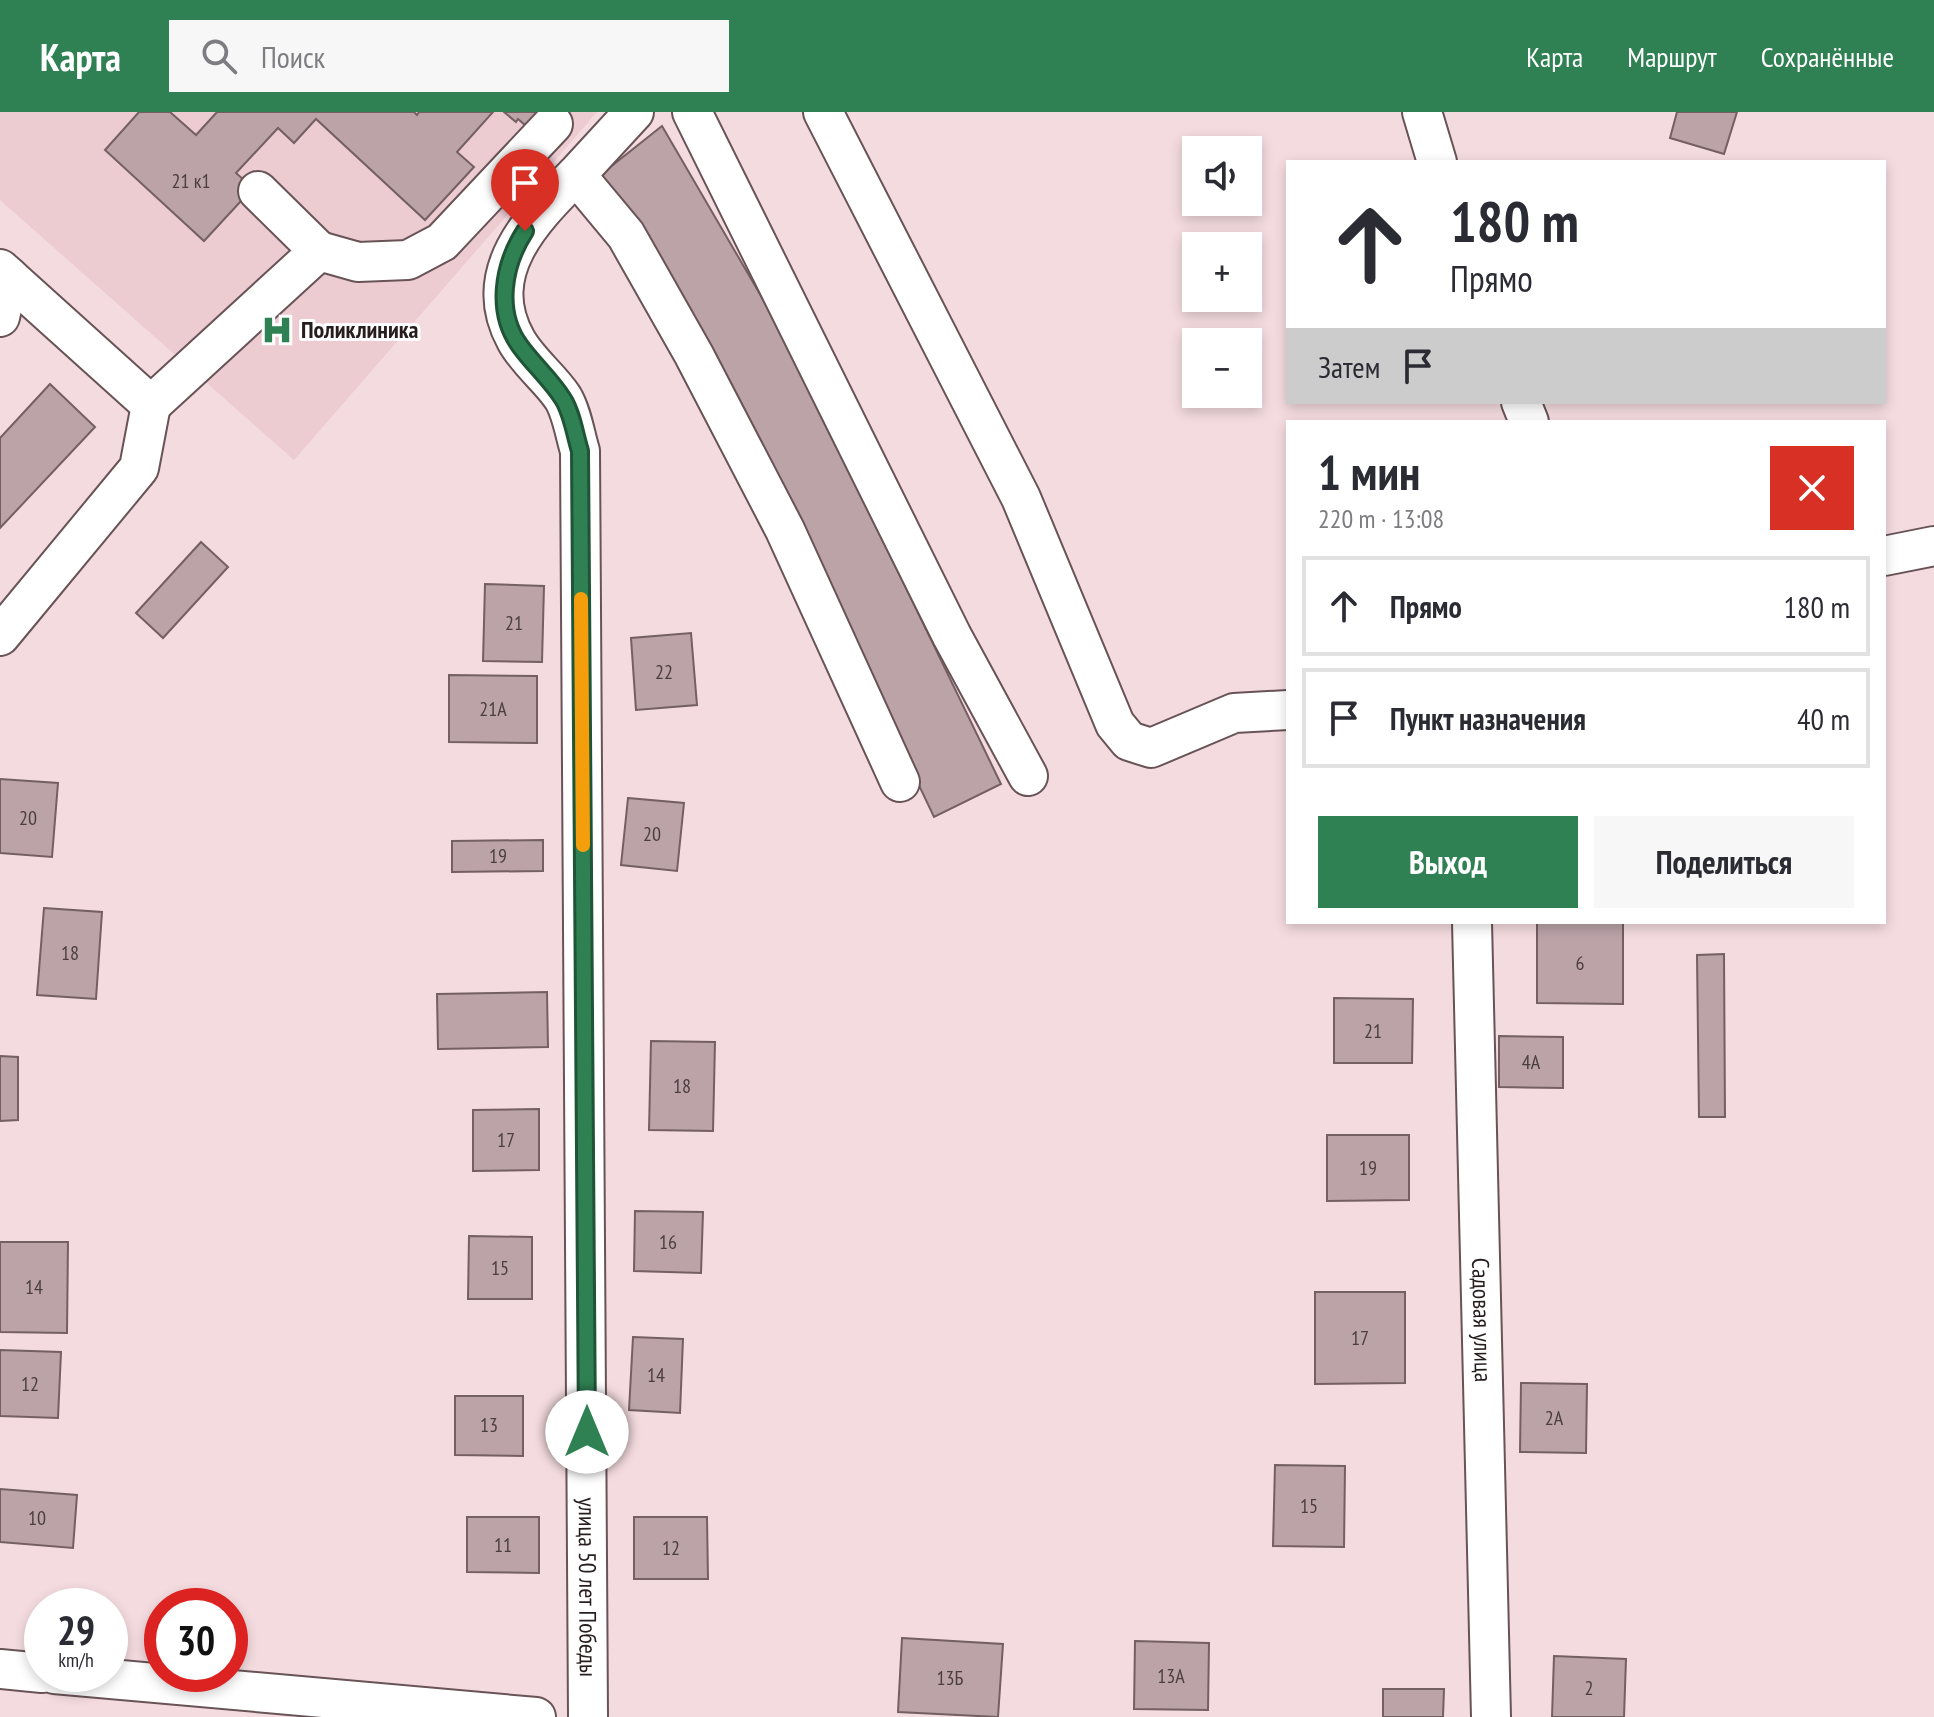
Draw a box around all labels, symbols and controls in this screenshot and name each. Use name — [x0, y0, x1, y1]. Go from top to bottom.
search box — [169, 20, 729, 92]
text: Карта — [40, 32, 121, 81]
icon: search — [197, 34, 241, 78]
text: Поиск — [261, 37, 325, 76]
text: Карта — [1526, 38, 1583, 75]
text: Маршрут — [1627, 38, 1717, 75]
text: Сохранённые — [1761, 38, 1894, 75]
map controls — [1182, 136, 1262, 408]
button: sound — [1182, 136, 1262, 216]
pin — [491, 149, 559, 231]
icon: arrive — [503, 161, 547, 205]
house number: 21 к1 — [172, 168, 210, 194]
text: 180 m — [1450, 185, 1579, 257]
icon: ahead — [1318, 192, 1422, 296]
button: + — [1182, 232, 1262, 312]
text: Прямо — [1450, 255, 1533, 302]
hospital icon: Поликлиника — [260, 313, 294, 347]
place label: Поликлиника — [301, 314, 419, 345]
button: − — [1182, 328, 1262, 408]
icon: arrive — [1396, 344, 1440, 388]
text: Затем — [1318, 347, 1380, 386]
text: 1 мин — [1318, 441, 1420, 503]
button: close — [1770, 446, 1854, 530]
text: 220 m · 13:08 — [1318, 502, 1444, 535]
icon: ahead — [1322, 584, 1366, 628]
text: Прямо — [1390, 587, 1462, 626]
text: 180 m — [1784, 587, 1850, 626]
house number: 21 — [505, 610, 523, 636]
house number: 22 — [655, 659, 673, 685]
house number: 21А — [479, 696, 507, 722]
icon: arrive — [1322, 696, 1366, 740]
text: Пункт назначения — [1390, 699, 1586, 738]
text: 40 m — [1797, 699, 1850, 738]
house number: 20 — [19, 805, 37, 831]
button: Выход — [1318, 816, 1578, 908]
button: Поделиться — [1594, 816, 1854, 908]
house number: 20 — [643, 821, 661, 847]
house number: 19 — [489, 843, 507, 869]
house number: 18 — [61, 940, 79, 966]
house number: 6 — [1576, 950, 1585, 976]
house number: 21 — [1364, 1018, 1382, 1044]
house number: 4А — [1522, 1049, 1541, 1075]
house number: 18 — [673, 1073, 691, 1099]
house number: 17 — [497, 1127, 515, 1153]
house number: 19 — [1359, 1155, 1377, 1181]
house number: 16 — [659, 1229, 677, 1255]
house number: 15 — [491, 1255, 509, 1281]
street label: Садовая улица — [1465, 1257, 1499, 1382]
house number: 14 — [25, 1274, 43, 1300]
house number: 17 — [1351, 1325, 1369, 1351]
house number: 14 — [647, 1362, 665, 1388]
house number: 12 — [21, 1371, 39, 1397]
position arrow — [545, 1390, 629, 1474]
house number: 2А — [1545, 1405, 1564, 1431]
house number: 13 — [480, 1412, 498, 1438]
house number: 15 — [1300, 1493, 1318, 1519]
street label: улица 50 лет Победы — [572, 1497, 604, 1677]
house number: 10 — [28, 1505, 46, 1531]
house number: 11 — [494, 1532, 512, 1558]
house number: 12 — [662, 1535, 680, 1561]
speed limit sign: 30 — [144, 1588, 248, 1692]
text: 29 — [57, 1604, 95, 1656]
text: km/h — [58, 1647, 94, 1673]
house number: 13А — [1157, 1663, 1185, 1689]
house number: 13Б — [937, 1665, 964, 1691]
house number: 2 — [1585, 1675, 1594, 1701]

